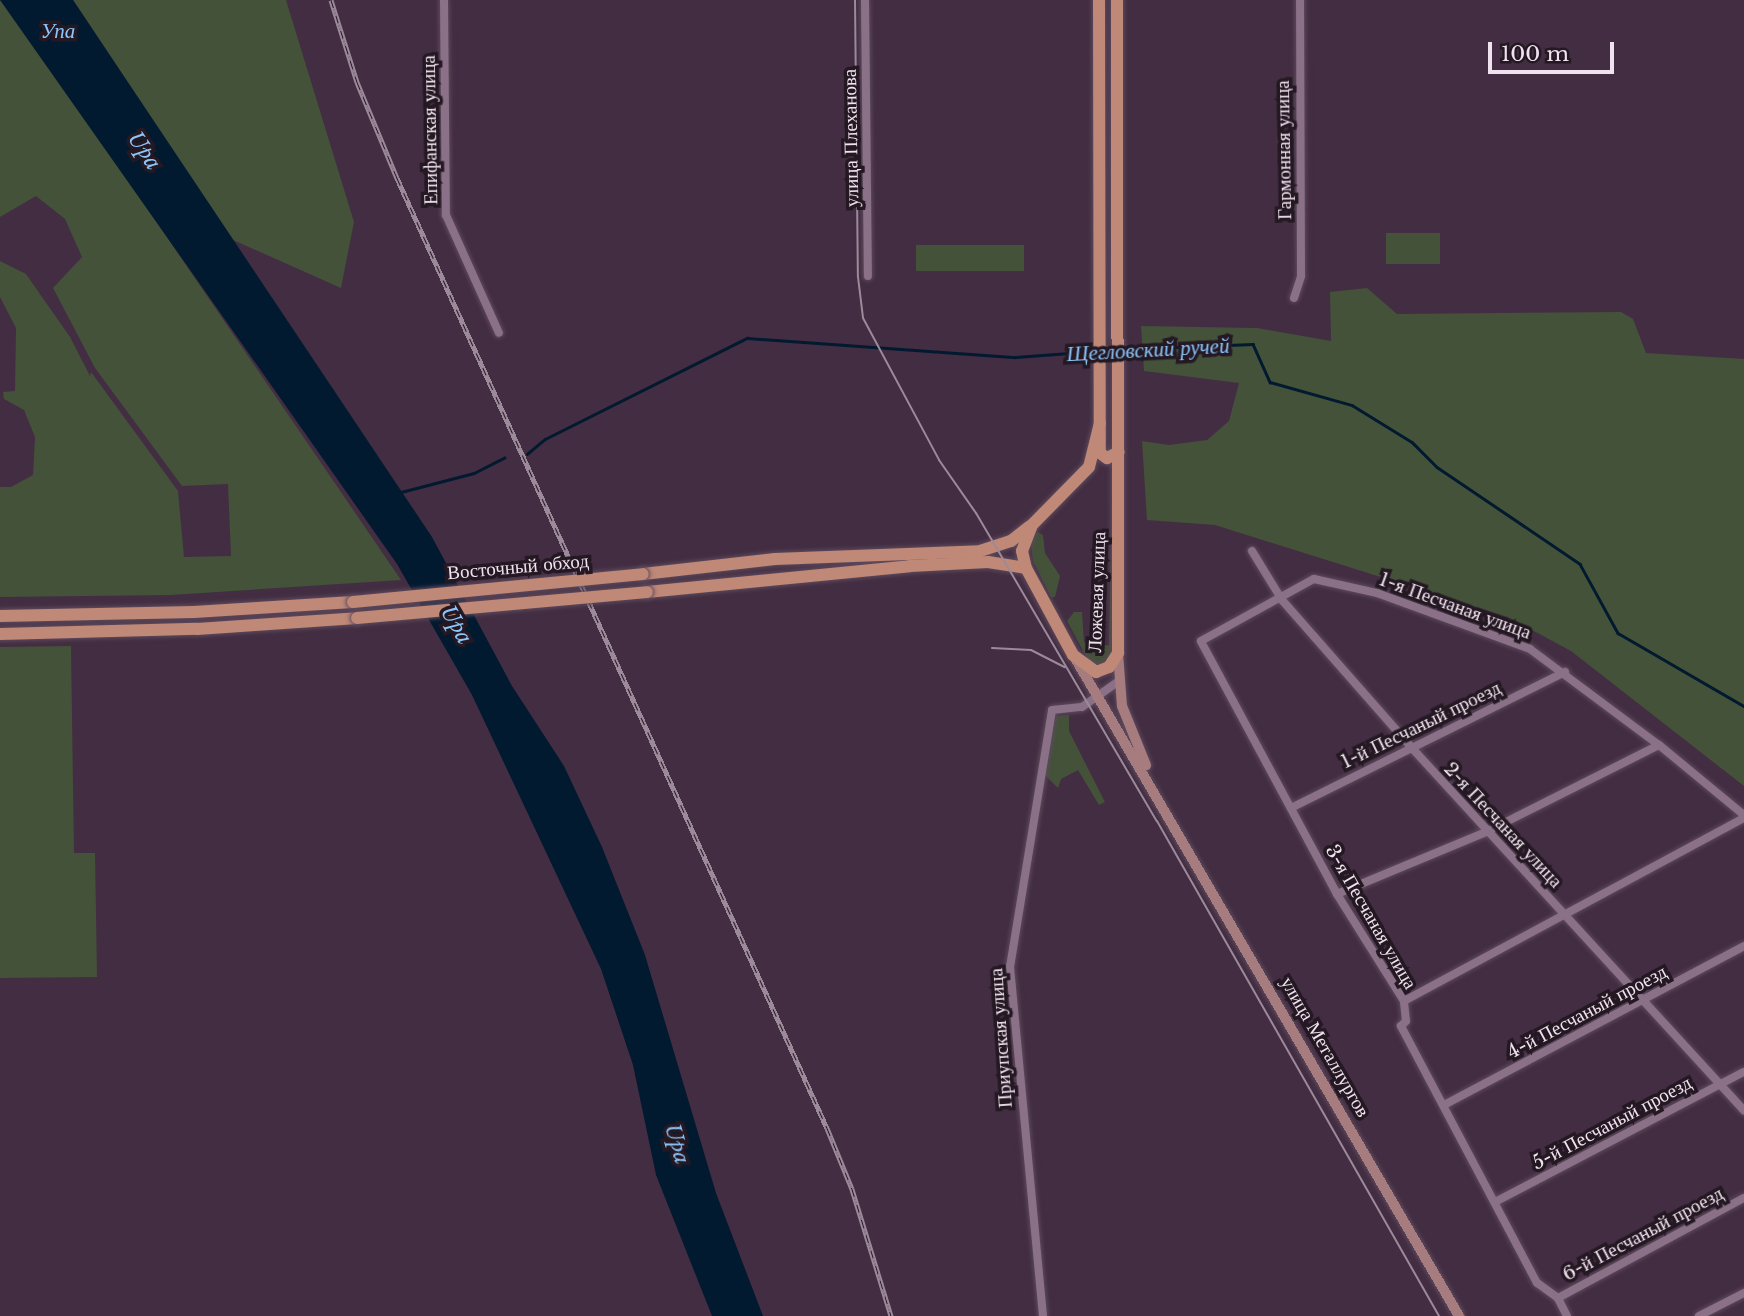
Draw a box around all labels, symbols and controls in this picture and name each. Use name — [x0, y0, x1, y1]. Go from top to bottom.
water label: Упа — [41, 18, 75, 44]
scale bar — [1492, 28, 1618, 72]
text: 100 m — [1501, 41, 1569, 67]
street label: Епифанская улица — [417, 55, 443, 205]
street label: улица Плеханова — [838, 69, 864, 207]
street label: Гармонная улица — [1271, 80, 1297, 220]
water label: Upa — [122, 127, 166, 175]
water label: Щегловский ручей — [1066, 333, 1230, 367]
street label: Ложевая улица — [1083, 531, 1111, 653]
street label: Восточный обход — [446, 549, 590, 585]
street label: 1-я Песчаная улица — [1376, 568, 1534, 644]
water label: Upa — [435, 601, 477, 649]
street label: 1-й Песчаный проезд — [1337, 676, 1505, 774]
street label: 2-я Песчаная улица — [1439, 758, 1567, 892]
street label: 3-я Песчаная улица — [1320, 841, 1422, 993]
street label: 4-й Песчаный проезд — [1503, 960, 1671, 1064]
street label: Приупская улица — [985, 967, 1017, 1109]
street label: улица Металлургов — [1276, 973, 1374, 1121]
street label: 5-й Песчаный проезд — [1528, 1071, 1696, 1175]
water label: Upa — [659, 1121, 695, 1167]
street label: 6-й Песчаный проезд — [1559, 1182, 1727, 1286]

